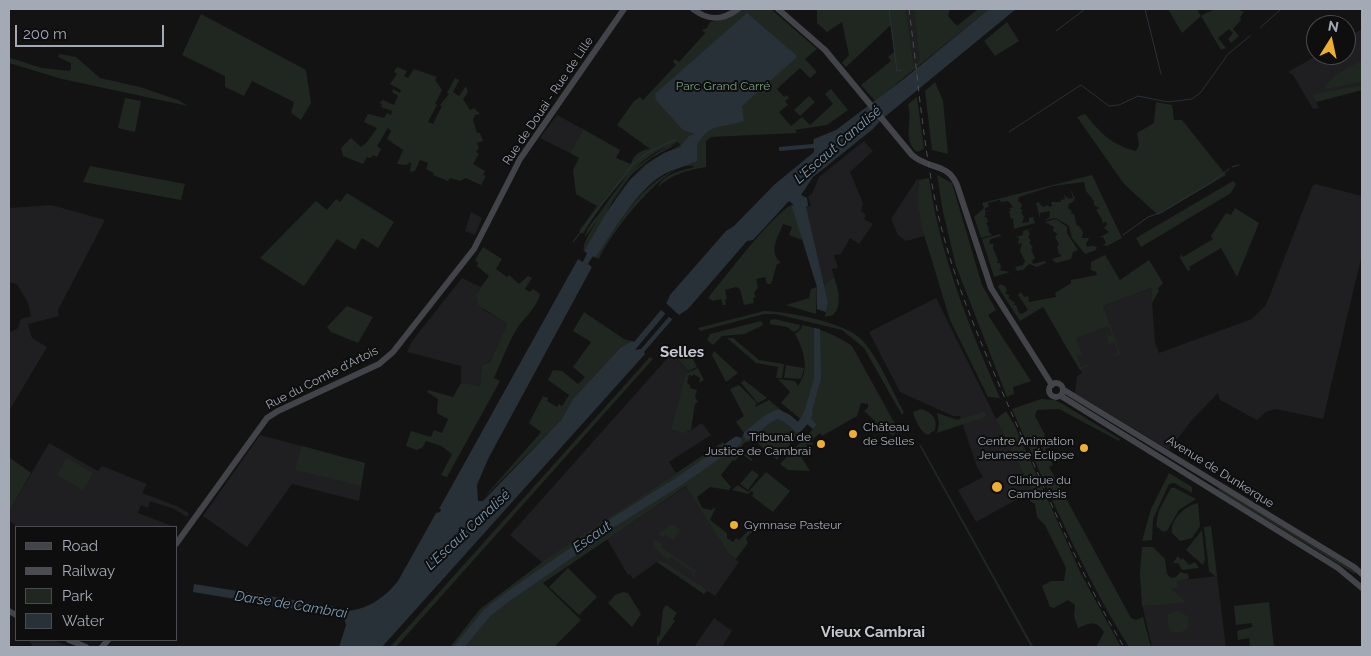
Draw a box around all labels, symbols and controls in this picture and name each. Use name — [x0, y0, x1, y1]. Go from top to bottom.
scale bar — [18, 15, 166, 47]
north arrow — [1306, 15, 1356, 65]
text: N — [1327, 17, 1340, 35]
text: 200 m — [23, 25, 67, 43]
street label: Rue de Douai - Rue de Lille — [500, 34, 596, 168]
park label: Parc Grand Carré — [676, 79, 770, 93]
water label: L'Escaut Canalisé — [791, 103, 885, 187]
street label: Rue du Comte d'Artois — [264, 343, 380, 413]
district label: Selles — [660, 343, 704, 361]
place label: Château de Selles — [863, 420, 914, 448]
marker: Château de Selles — [847, 428, 859, 440]
place label: Tribunal de Justice de Cambrai — [705, 430, 811, 458]
street label: Avenue de Dunkerque — [1164, 433, 1276, 511]
place label: Centre Animation Jeunesse Éclipse — [978, 434, 1074, 462]
marker: Tribunal de Justice de Cambrai — [815, 438, 827, 450]
marker: Centre Animation Jeunesse Éclipse — [1078, 442, 1090, 454]
place label: Clinique du Cambrésis — [1008, 473, 1071, 501]
marker: Clinique du Cambrésis — [990, 480, 1004, 494]
water label: L'Escaut Canalisé — [422, 486, 514, 574]
water label: Escaut — [570, 518, 614, 556]
place label: Gymnase Pasteur — [744, 518, 841, 532]
marker: Gymnase Pasteur — [728, 519, 740, 531]
legend — [15, 526, 178, 641]
text: Road — [62, 537, 98, 555]
text: Railway — [62, 562, 115, 580]
text: Park — [62, 587, 93, 605]
water label: Darse de Cambrai — [233, 588, 349, 622]
text: Water — [62, 612, 104, 630]
district label: Vieux Cambrai — [821, 623, 925, 641]

